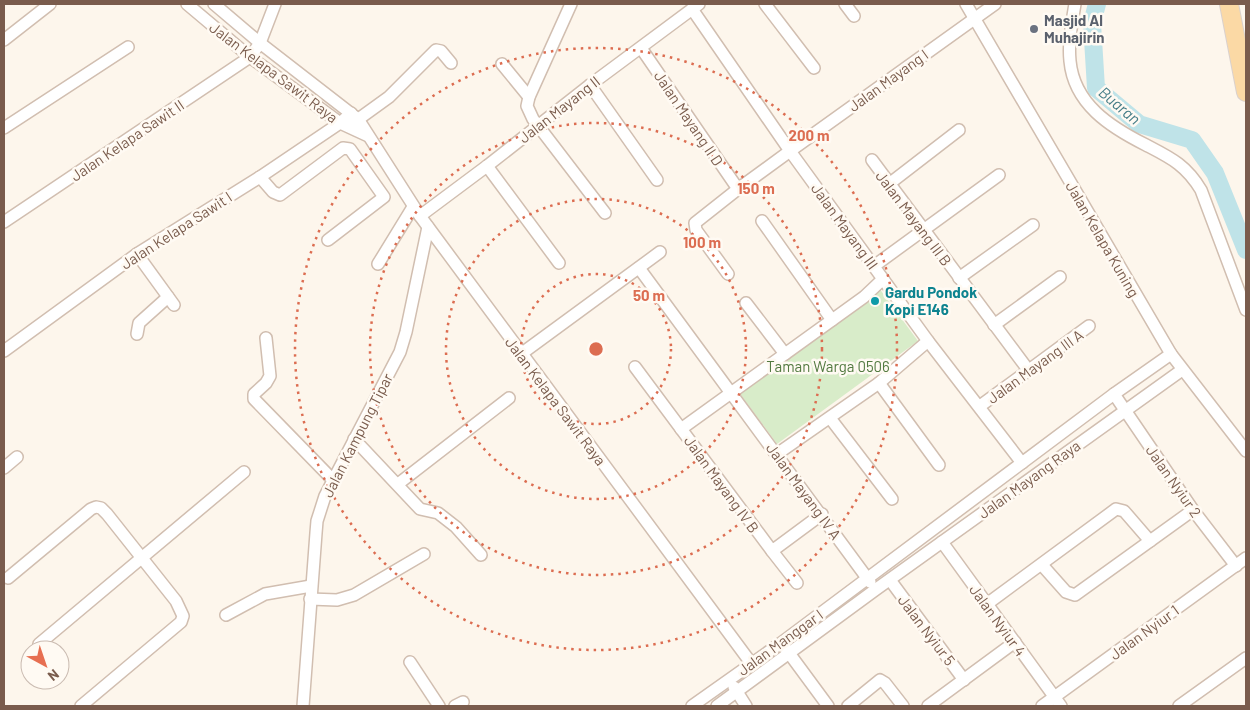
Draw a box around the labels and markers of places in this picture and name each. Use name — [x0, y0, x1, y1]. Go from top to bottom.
place label: Masjid Al Muhajirin — [1044, 11, 1104, 46]
marker: Masjid Al Muhajirin — [1028, 23, 1040, 35]
place label: Gardu Pondok Kopi E146 — [885, 283, 977, 318]
marker: Gardu Pondok Kopi E146 — [869, 295, 881, 307]
centre of rings — [587, 340, 605, 358]

